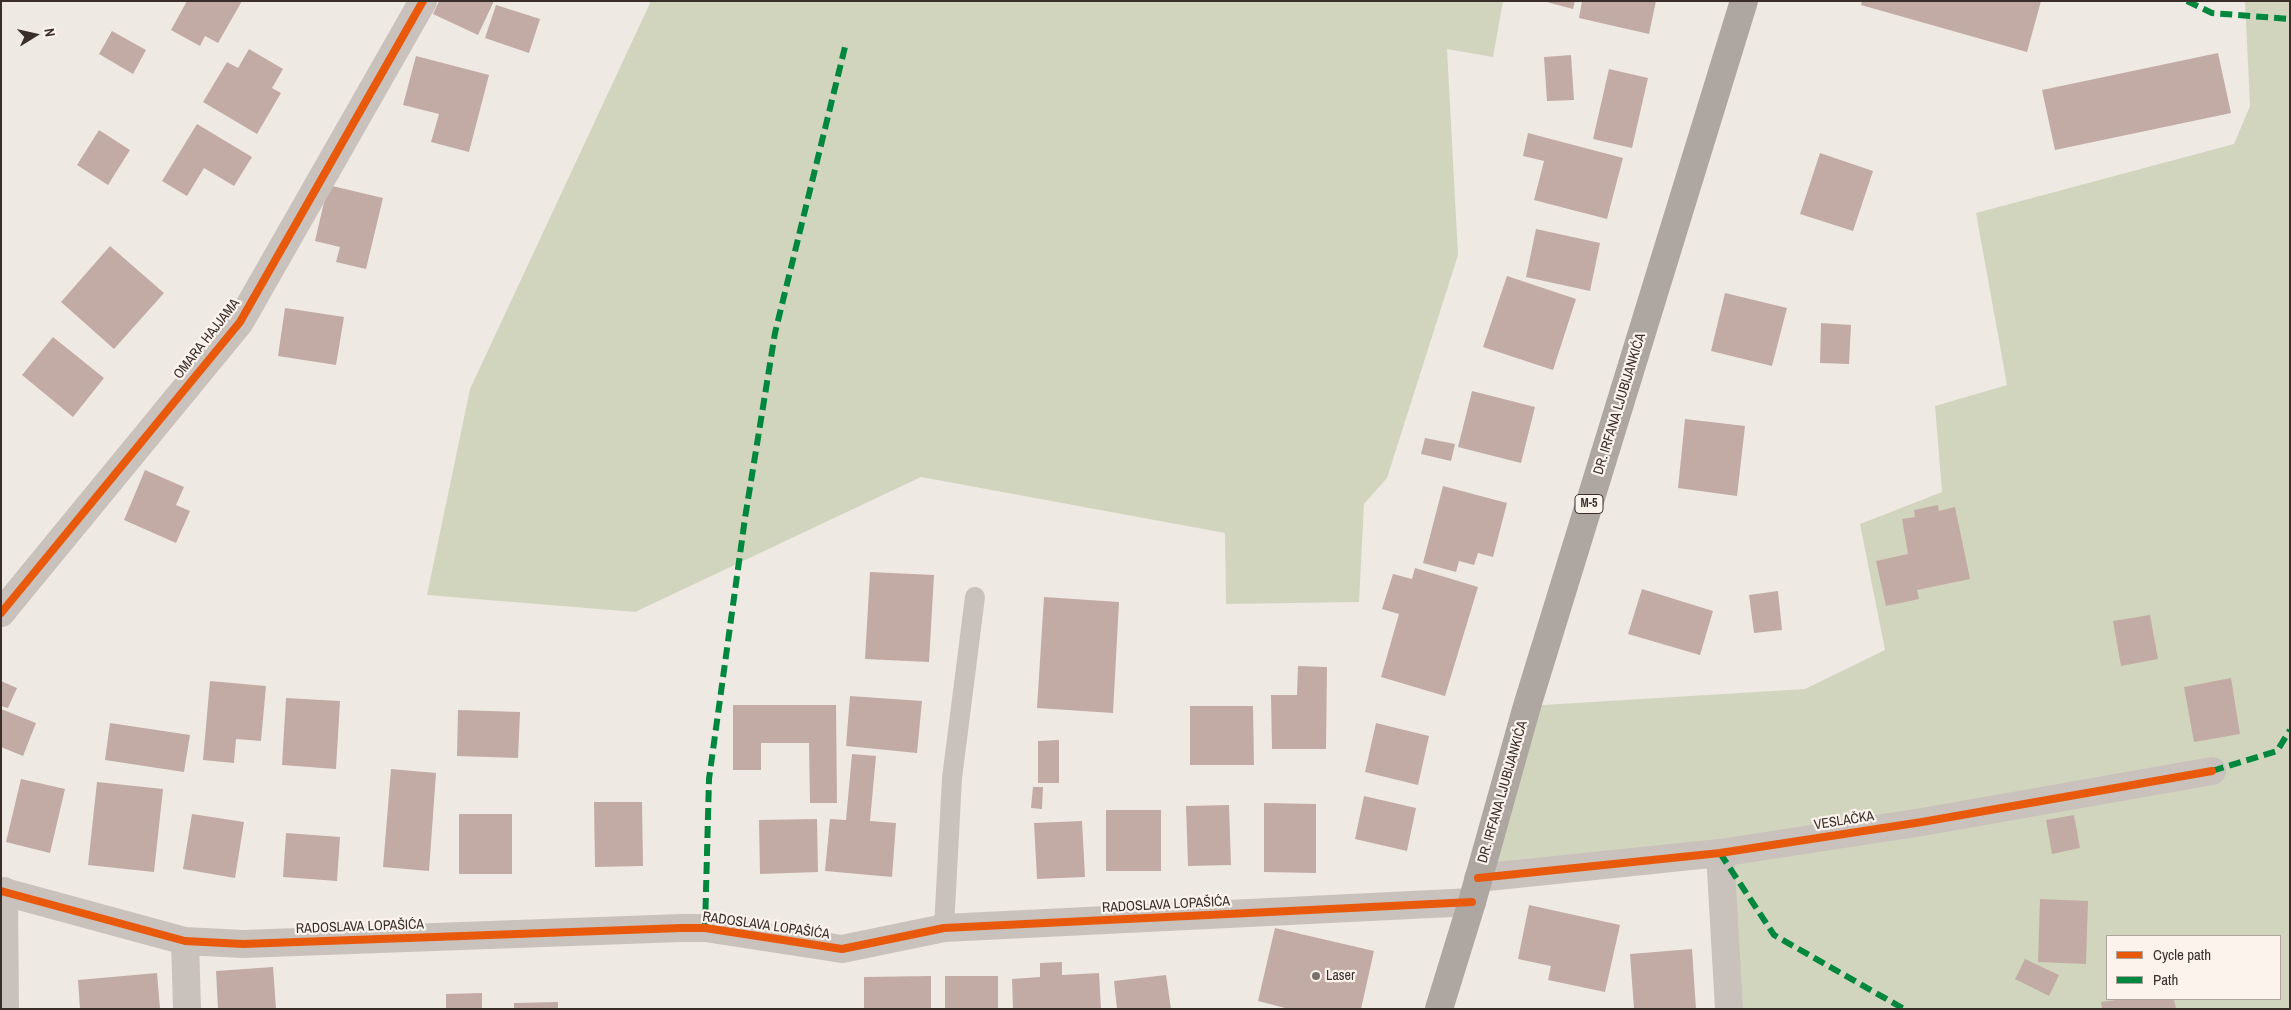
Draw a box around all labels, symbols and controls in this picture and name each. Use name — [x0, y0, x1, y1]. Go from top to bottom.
north arrow — [10, 10, 60, 60]
text: N — [40, 27, 59, 38]
street label: OMARA HAJJAMA — [170, 295, 244, 383]
street label: DR. IRFANA LJUBIJANKIĆA — [1590, 331, 1650, 477]
road number: M-5 — [1575, 494, 1603, 514]
street label: DR. IRFANA LJUBIJANKIĆA — [1475, 719, 1531, 865]
street label: VESLAČKA — [1813, 808, 1875, 834]
street label: RADOSLAVA LOPAŠIĆA — [1102, 893, 1230, 917]
street label: RADOSLAVA LOPAŠIĆA — [701, 909, 831, 943]
street label: RADOSLAVA LOPAŠIĆA — [296, 916, 424, 938]
legend — [2106, 935, 2281, 1000]
text: Cycle path — [2153, 944, 2211, 965]
place label: Laser — [1326, 968, 1355, 984]
text: Path — [2153, 969, 2178, 990]
marker: Laser — [1310, 970, 1322, 982]

